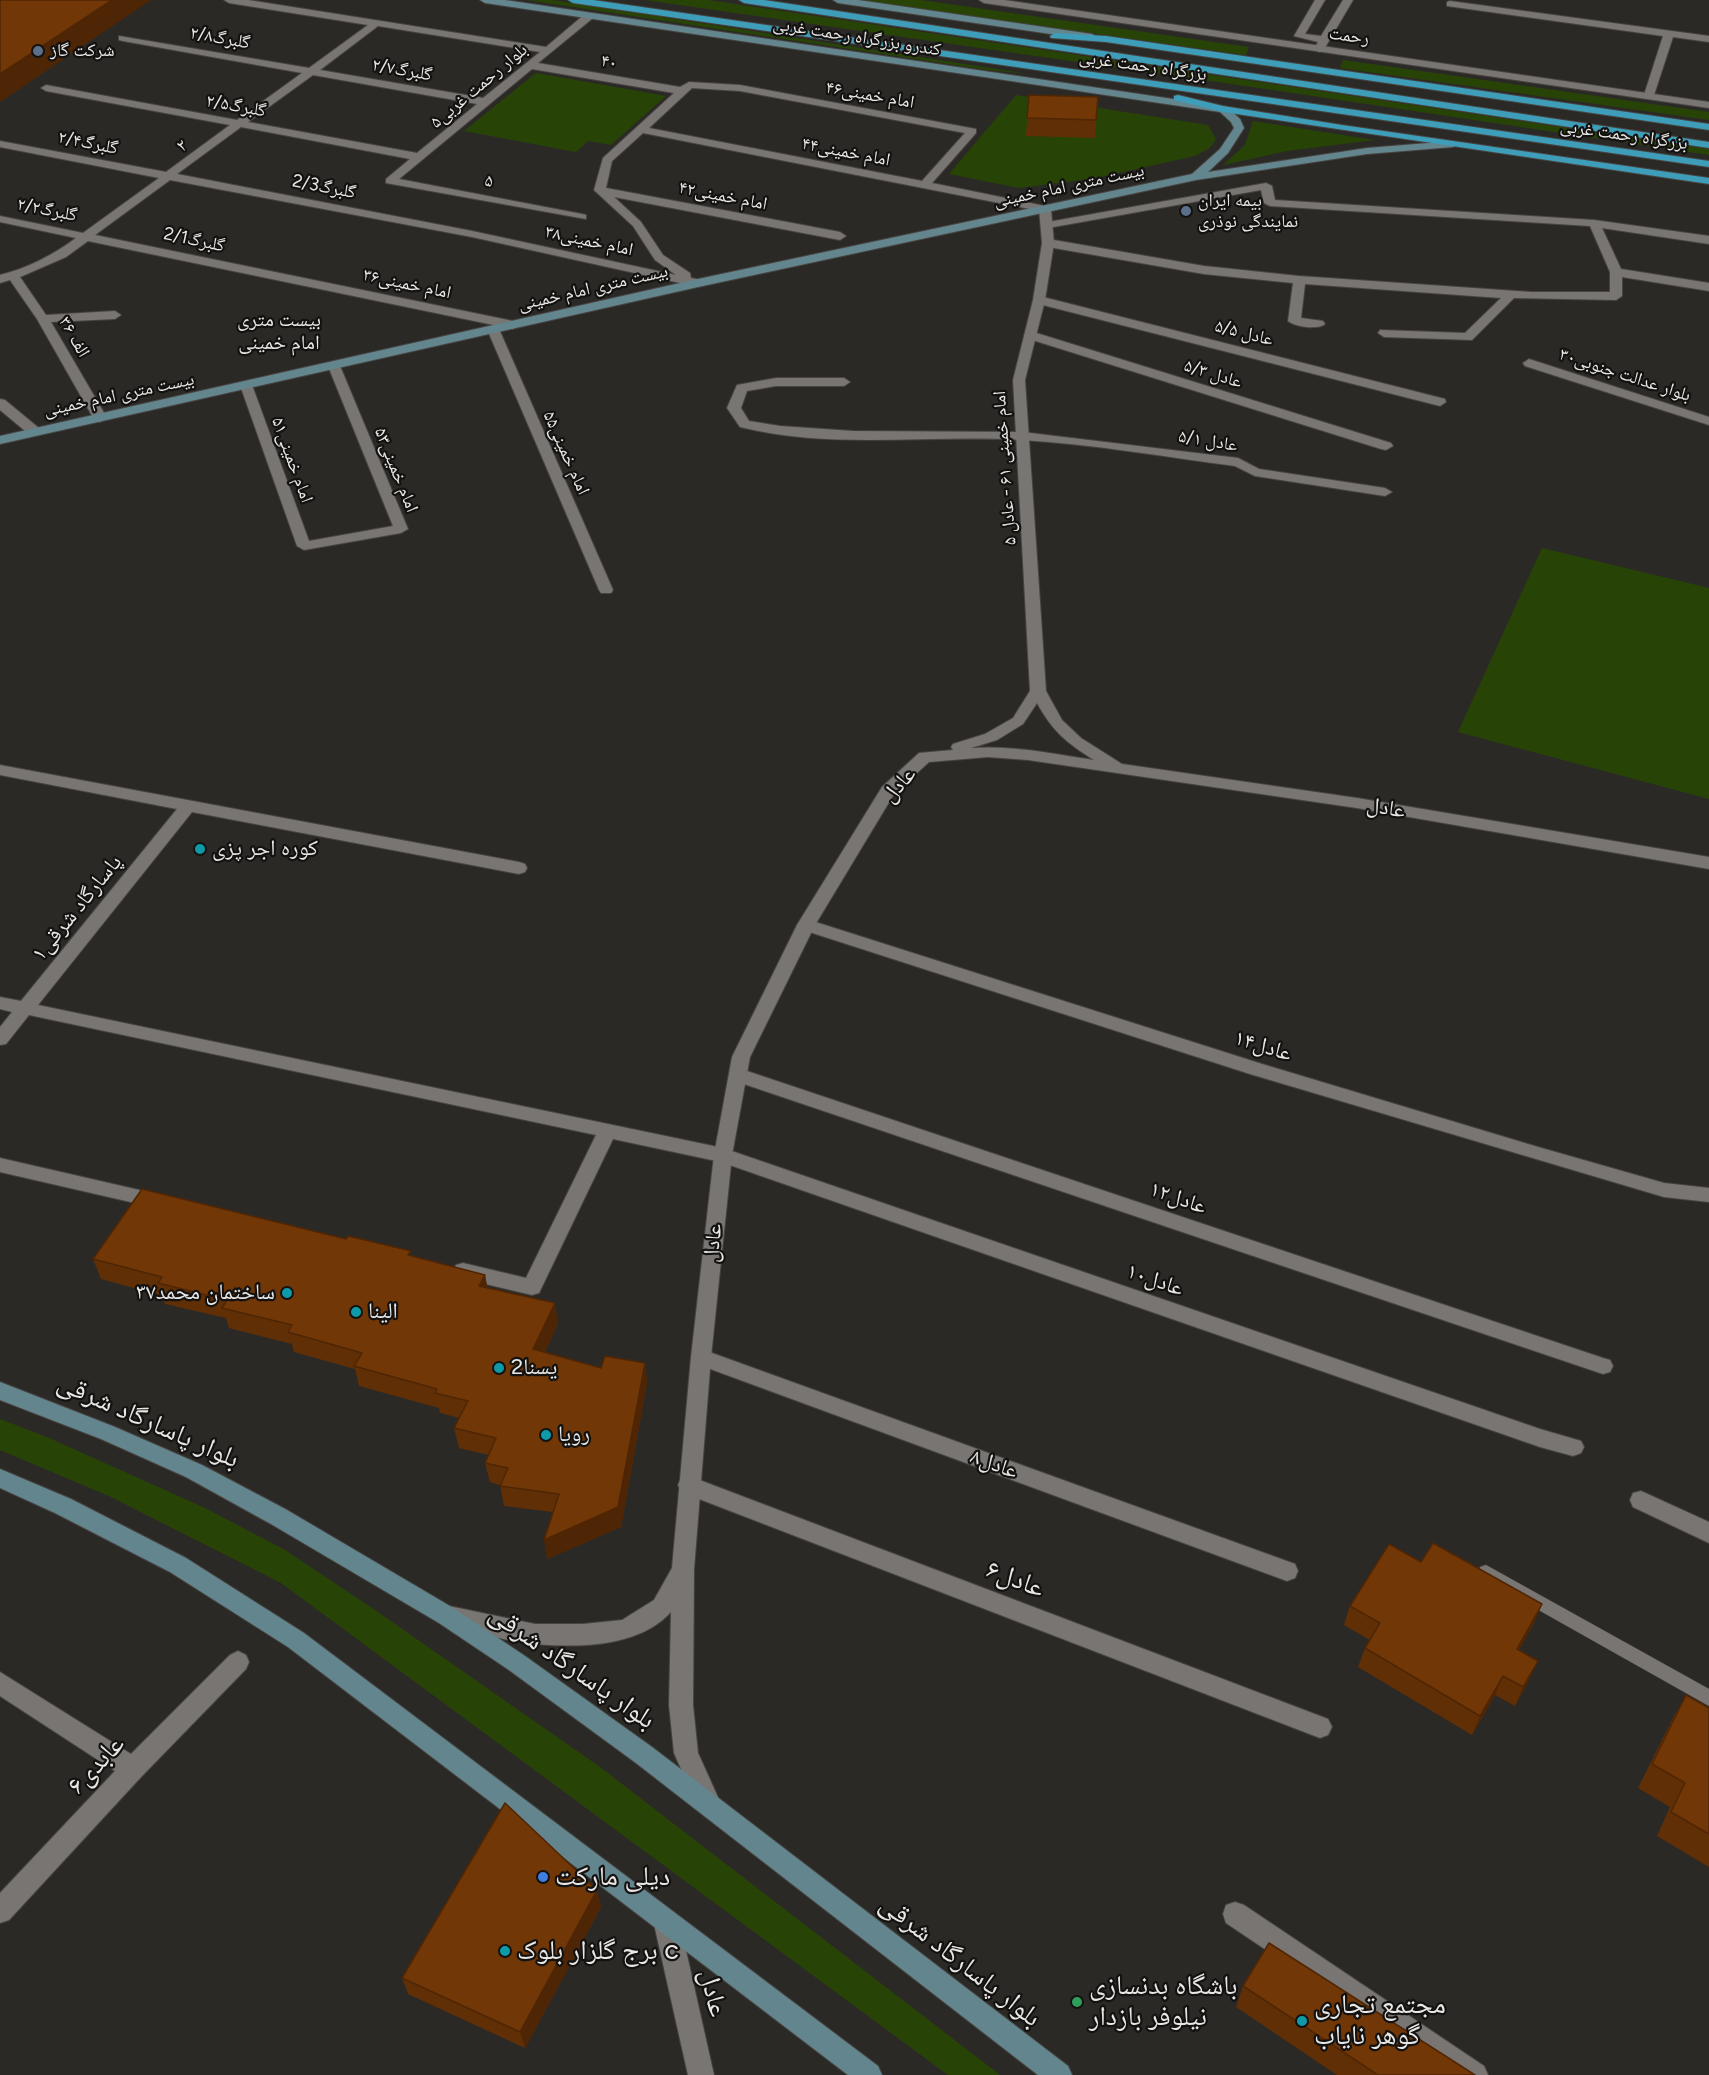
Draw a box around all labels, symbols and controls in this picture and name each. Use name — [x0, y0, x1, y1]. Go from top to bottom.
street label: کندرو بزرگراه رحمت غربی — [771, 13, 943, 61]
street label: گلبرگ۲/۸ — [188, 22, 252, 54]
street label: رحمت — [1327, 22, 1371, 50]
street label: بلوار رحمت غربی۵ — [426, 39, 532, 133]
place label: شرکت گاز — [50, 40, 115, 62]
marker: شرکت گاز — [31, 44, 45, 58]
street label: بزرگراه رحمت غربی — [1078, 46, 1208, 86]
street label: ۴۰ — [599, 50, 619, 74]
street label: گلبرگ۲/۷ — [370, 54, 434, 86]
street label: امام خمینی۴۶ — [824, 77, 916, 113]
street label: گلبرگ۲/۵ — [204, 90, 268, 122]
street label: بزرگراه رحمت غربی — [1559, 115, 1689, 155]
street label: گلبرگ۲/۴ — [56, 127, 120, 159]
street label: ۴۴امام خمینی — [800, 133, 892, 171]
street label: ۲ — [172, 135, 192, 157]
street label: بیست متری امام خمینی — [992, 159, 1146, 213]
street label: 2/3گلبرگ — [290, 170, 358, 204]
street label: ۵ — [483, 170, 495, 192]
street label: امام خمینی۴۲ — [677, 177, 769, 215]
place label: بیمه ایران نمایندگی نوذری — [1198, 190, 1298, 232]
street label: گلبرگ۲/۲ — [15, 194, 79, 226]
marker: بیمه ایران نمایندگی نوذری — [1179, 204, 1193, 218]
street label: امام خمینی۳۸ — [543, 221, 635, 261]
street label: 2/1گلبرگ — [161, 223, 227, 257]
street label: بیست متری امام خمینی — [516, 260, 670, 316]
street label: امام خمینی۳۶ — [361, 264, 453, 304]
district label: بیست متری امام خمینی — [237, 308, 321, 355]
street label: ۳۶ الف — [54, 313, 94, 361]
street label: عادل ۵/۵ — [1213, 315, 1275, 351]
street label: بلوار عدالت جنوبی۳۰ — [1557, 344, 1693, 406]
street label: عادل ۵/۳ — [1181, 355, 1245, 393]
street label: بیست متری امام خمینی — [42, 368, 196, 422]
street label: امام خمینی ۶۱ - عادل ۵ — [989, 390, 1021, 546]
street label: امام خمینی۵۵ — [538, 408, 594, 498]
street label: امام خمینی۵۱ — [267, 414, 317, 506]
street label: امام خمینی۵۳ — [369, 424, 423, 516]
street label: عادل ۵/۱ — [1177, 426, 1239, 456]
street label: عادل — [876, 762, 922, 808]
street label: عادل — [1365, 792, 1407, 824]
place label: کوره اجر پزی — [212, 836, 318, 862]
marker: کوره اجر پزی — [193, 842, 207, 856]
street label: پاسارگاد شرقی۱ — [26, 850, 128, 966]
street label: عادل۱۴ — [1231, 1025, 1295, 1067]
street label: عادل۱۲ — [1146, 1176, 1210, 1220]
street label: عادل — [698, 1222, 728, 1264]
street label: عادل۱۰ — [1123, 1258, 1187, 1302]
place label: ساختمان محمد۳۷ — [136, 1280, 275, 1306]
marker: ساختمان محمد۳۷ — [280, 1286, 294, 1300]
place label: الینا — [368, 1299, 398, 1325]
marker: الینا — [349, 1305, 363, 1319]
place label: یسنا2 — [511, 1355, 557, 1381]
marker: یسنا2 — [492, 1361, 506, 1375]
street label: بلوار پاسارگاد شرقی — [52, 1366, 244, 1476]
place label: رویا — [558, 1422, 590, 1448]
marker: رویا — [539, 1428, 553, 1442]
street label: ۸عادل — [967, 1443, 1021, 1485]
street label: عادل۶ — [981, 1553, 1049, 1605]
street label: بلوار پاسارگاد شرقی — [483, 1598, 661, 1736]
street label: عابدی۶ — [60, 1729, 132, 1801]
place label: دیلی مارکت — [555, 1861, 670, 1893]
marker: دیلی مارکت — [536, 1870, 550, 1884]
street label: بلوار پاسارگاد شرقی — [873, 1888, 1047, 2034]
place label: برج گلزار بلوک c — [517, 1935, 679, 1967]
marker: برج گلزار بلوک c — [498, 1944, 512, 1958]
street label: عادل — [692, 1966, 734, 2020]
place label: باشگاه بدنسازی نیلوفر بازدار — [1089, 1970, 1237, 2033]
place label: مجتمع تجاری گوهر نایاب — [1314, 1989, 1446, 2052]
marker: باشگاه بدنسازی نیلوفر بازدار — [1070, 1995, 1084, 2009]
marker: مجتمع تجاری گوهر نایاب — [1295, 2014, 1309, 2028]

